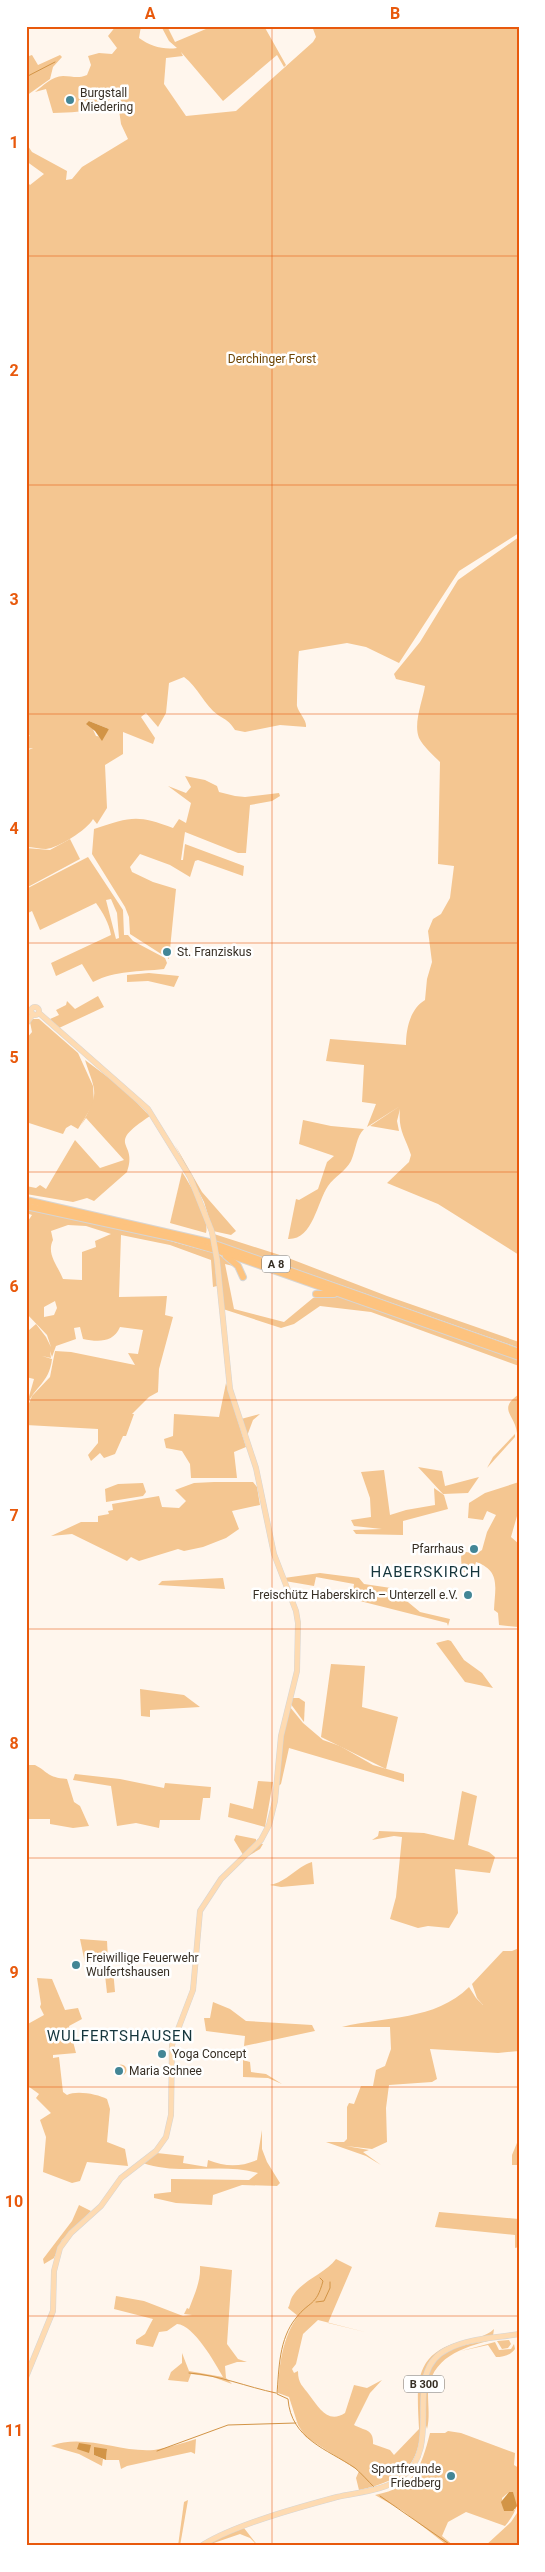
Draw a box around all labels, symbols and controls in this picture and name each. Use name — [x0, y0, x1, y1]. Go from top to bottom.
text: A — [145, 4, 156, 23]
text: B — [390, 4, 400, 23]
place label: Burgstall Miedering — [80, 86, 133, 114]
marker: Burgstall Miedering — [64, 94, 76, 106]
text: 1 — [9, 133, 19, 152]
park label: Derchinger Forst — [228, 352, 316, 366]
text: 2 — [9, 361, 19, 380]
text: 3 — [9, 590, 19, 609]
text: 4 — [9, 819, 19, 838]
place label: St. Franziskus — [177, 945, 252, 959]
marker: St. Franziskus — [161, 946, 173, 958]
text: 5 — [9, 1048, 19, 1067]
road number: A 8 — [262, 1256, 290, 1272]
text: 6 — [9, 1277, 19, 1296]
text: 7 — [9, 1506, 19, 1525]
place label: Pfarrhaus — [412, 1542, 464, 1556]
marker: Pfarrhaus — [468, 1543, 480, 1555]
district label: HABERSKIRCH — [371, 1563, 481, 1581]
place label: Freischütz Haberskirch – Unterzell e.V. — [253, 1588, 458, 1602]
marker: Freischütz Haberskirch – Unterzell e.V. — [462, 1589, 474, 1601]
text: 8 — [9, 1734, 19, 1753]
place label: Freiwillige Feuerwehr Wulfertshausen — [86, 1951, 199, 1979]
marker: Freiwillige Feuerwehr Wulfertshausen — [70, 1959, 82, 1971]
text: 9 — [9, 1963, 19, 1982]
district label: WULFERTSHAUSEN — [47, 2027, 193, 2045]
place label: Yoga Concept — [172, 2047, 247, 2061]
marker: Yoga Concept — [156, 2048, 168, 2060]
place label: Maria Schnee — [129, 2064, 202, 2078]
marker: Maria Schnee — [113, 2065, 125, 2077]
text: 10 — [5, 2192, 23, 2211]
road number: B 300 — [404, 2376, 444, 2392]
text: 11 — [5, 2421, 23, 2440]
place label: Sportfreunde Friedberg — [371, 2462, 441, 2490]
marker: Sportfreunde Friedberg — [445, 2470, 457, 2482]

